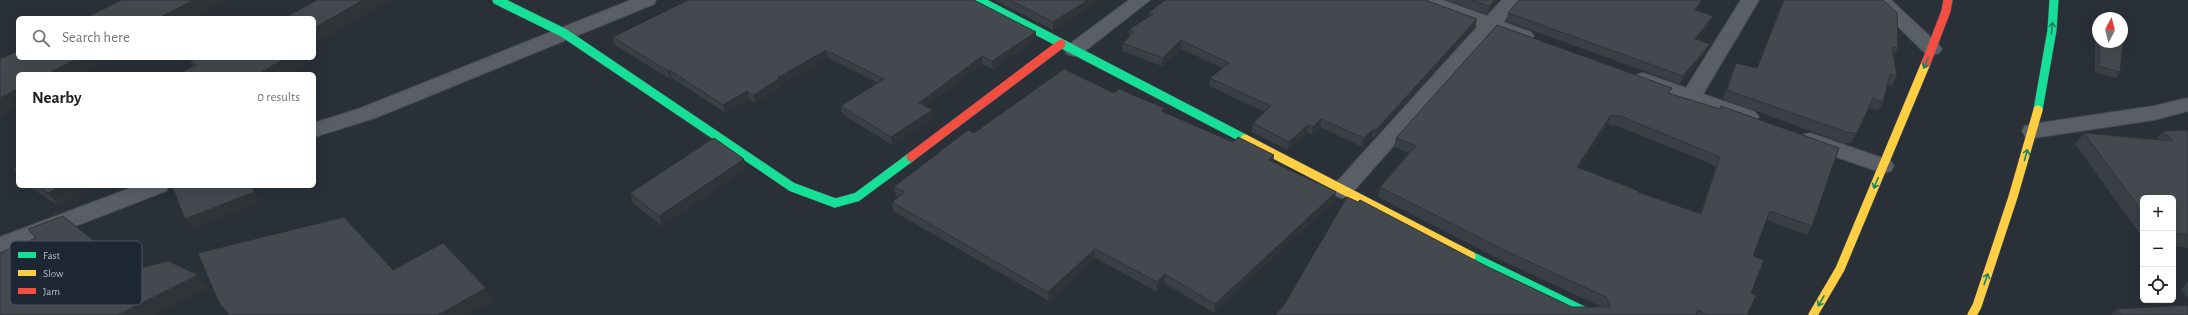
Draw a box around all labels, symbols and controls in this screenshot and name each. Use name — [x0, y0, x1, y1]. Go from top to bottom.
north arrow — [2092, 12, 2128, 48]
search box — [16, 16, 316, 60]
one-way arrow — [2048, 22, 2055, 35]
icon: search — [30, 27, 52, 49]
text: Search here — [62, 30, 130, 45]
one-way arrow — [1922, 57, 1929, 69]
text: Nearby — [32, 89, 82, 106]
text: 0 results — [257, 91, 300, 104]
one-way arrow — [2023, 149, 2030, 162]
one-way arrow — [1871, 177, 1879, 189]
map controls — [2140, 195, 2176, 303]
button: + — [2140, 195, 2176, 231]
button: − — [2140, 231, 2176, 267]
legend — [10, 241, 142, 305]
text: Fast — [43, 250, 61, 261]
button: locate — [2140, 267, 2176, 303]
text: Slow — [43, 268, 64, 279]
one-way arrow — [1983, 272, 1990, 285]
text: Jam — [43, 286, 60, 297]
one-way arrow — [1817, 295, 1825, 307]

